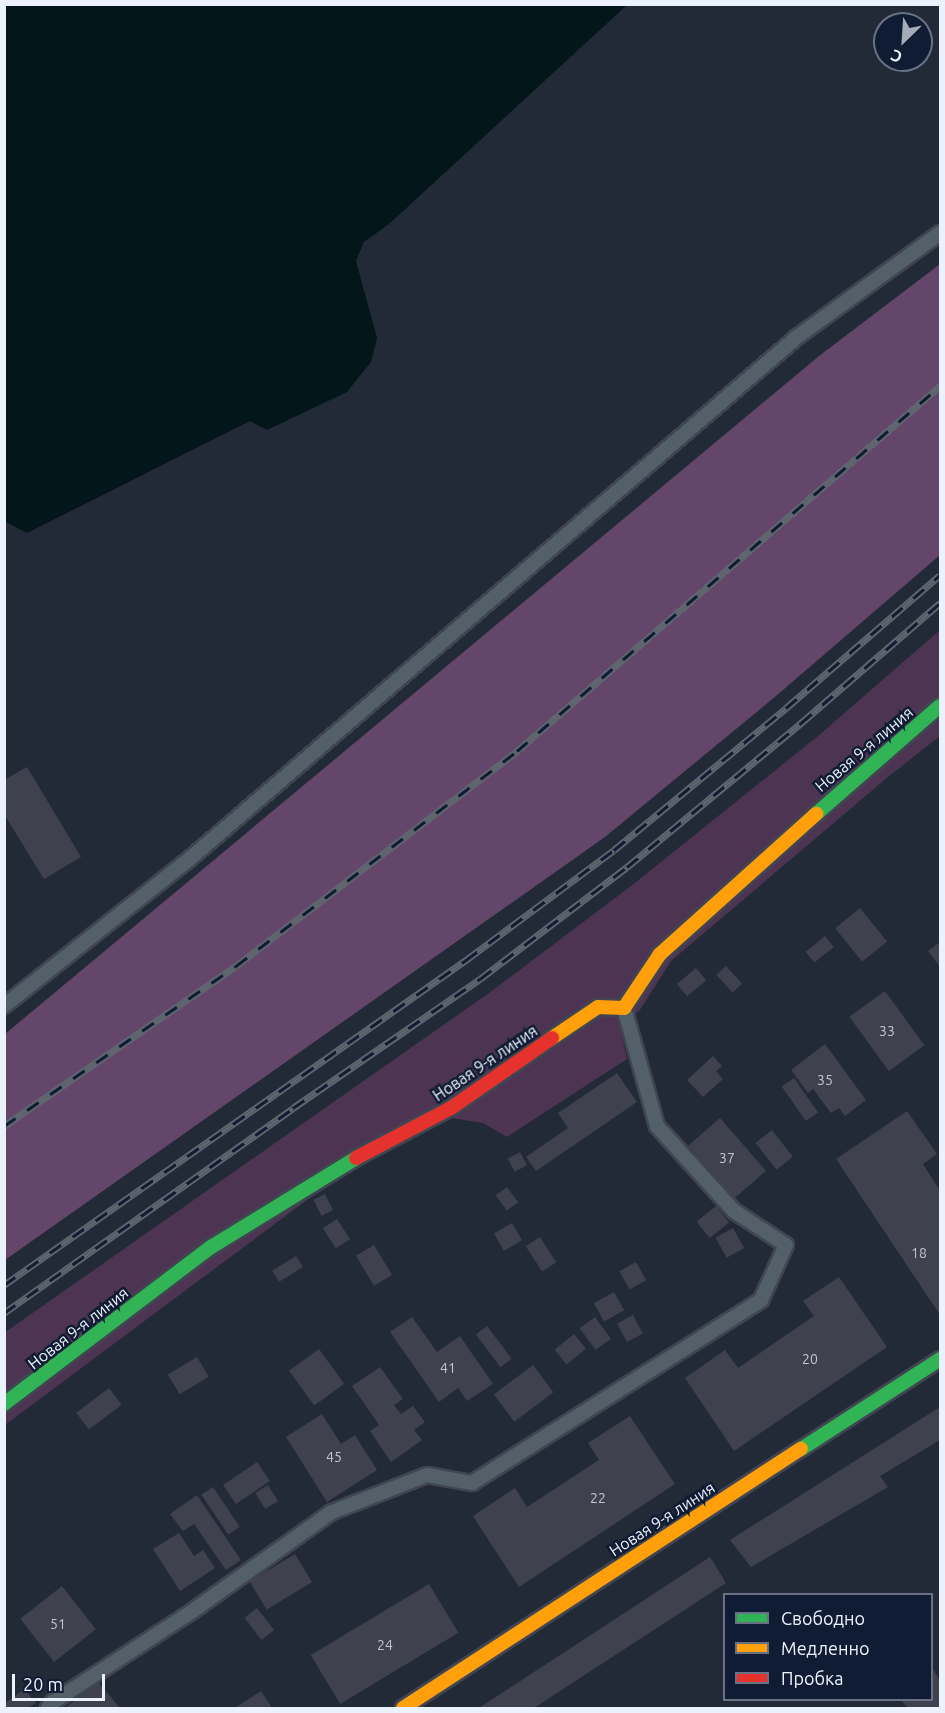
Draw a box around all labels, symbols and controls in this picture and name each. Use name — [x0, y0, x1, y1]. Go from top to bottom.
north arrow — [873, 12, 933, 72]
text: С — [888, 46, 905, 67]
street label: Новая 9-я линия — [811, 702, 917, 796]
street label: Новая 9-я линия — [429, 1021, 541, 1105]
house number: 33 — [879, 1023, 895, 1039]
house number: 35 — [817, 1072, 833, 1088]
house number: 37 — [719, 1150, 735, 1166]
house number: 18 — [911, 1245, 927, 1261]
street label: Новая 9-я линия — [24, 1283, 132, 1373]
house number: 20 — [802, 1351, 818, 1367]
house number: 41 — [440, 1360, 456, 1376]
house number: 45 — [326, 1449, 342, 1465]
street label: Новая 9-я линия — [606, 1478, 718, 1560]
house number: 22 — [590, 1490, 606, 1506]
legend — [723, 1593, 933, 1701]
text: Свободно — [781, 1608, 865, 1628]
house number: 51 — [50, 1616, 66, 1632]
house number: 24 — [377, 1637, 393, 1653]
text: Медленно — [781, 1638, 870, 1658]
scale bar — [15, 1662, 108, 1700]
text: Пробка — [781, 1668, 844, 1688]
text: 20 m — [23, 1674, 63, 1694]

